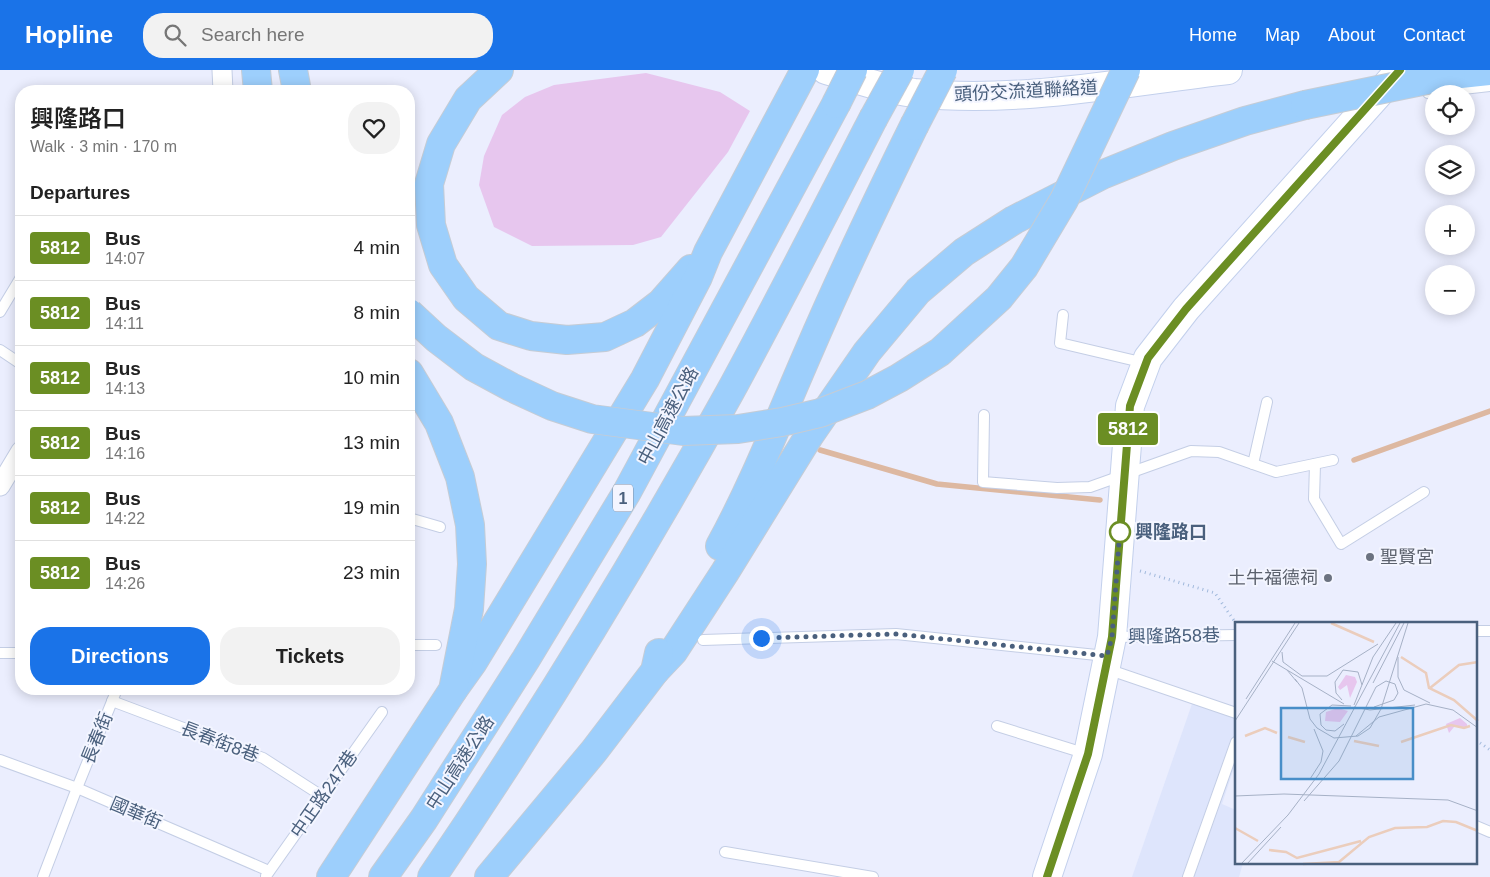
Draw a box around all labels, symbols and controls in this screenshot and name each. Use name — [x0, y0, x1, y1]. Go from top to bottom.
search box — [143, 13, 493, 58]
text: Hopline — [25, 21, 113, 48]
icon: search — [161, 21, 189, 49]
text: Search here — [201, 24, 305, 45]
text: Home — [1189, 25, 1237, 45]
text: Map — [1265, 25, 1300, 45]
text: About — [1328, 25, 1375, 45]
text: Contact — [1403, 25, 1465, 45]
street label: 頭份交流道聯絡道 — [954, 77, 1098, 105]
map controls — [1425, 85, 1475, 315]
button: locate — [1425, 85, 1475, 135]
button: heart — [348, 102, 400, 154]
text: 興隆路口 — [30, 105, 126, 132]
text: Walk · 3 min · 170 m — [30, 138, 177, 155]
button: layers — [1425, 145, 1475, 195]
text: Departures — [30, 182, 130, 203]
button: + — [1425, 205, 1475, 255]
text: Bus — [105, 228, 141, 249]
text: 4 min — [354, 237, 400, 258]
text: 5812 — [40, 238, 80, 258]
text: 14:07 — [105, 250, 145, 267]
button: − — [1425, 265, 1475, 315]
text: Bus — [105, 293, 141, 314]
text: 8 min — [354, 302, 400, 323]
text: 5812 — [40, 303, 80, 323]
text: 14:11 — [105, 315, 144, 332]
text: Bus — [105, 358, 141, 379]
street label: 中山高速公路 — [634, 364, 702, 468]
text: 10 min — [343, 367, 400, 388]
text: 5812 — [40, 368, 80, 388]
text: 14:13 — [105, 380, 145, 397]
line badge: 5812 — [1093, 413, 1163, 445]
text: 5812 — [1108, 419, 1148, 439]
text: Bus — [105, 423, 141, 444]
text: 13 min — [343, 432, 400, 453]
text: 5812 — [40, 433, 80, 453]
text: 14:16 — [105, 445, 145, 462]
road number: 1 — [613, 484, 633, 512]
text: Bus — [105, 488, 141, 509]
text: 19 min — [343, 497, 400, 518]
text: 5812 — [40, 498, 80, 518]
text: 14:22 — [105, 510, 145, 527]
marker: 興隆路口 — [1109, 521, 1131, 543]
place label: 興隆路口 — [1135, 522, 1207, 542]
place label: 聖賢宮 — [1380, 547, 1434, 567]
marker: 聖賢宮 — [1364, 551, 1376, 563]
text: Bus — [105, 553, 141, 574]
text: 23 min — [343, 562, 400, 583]
text: 5812 — [40, 563, 80, 583]
place label: 土牛福德祠 — [1228, 568, 1318, 588]
marker: 土牛福德祠 — [1322, 572, 1334, 584]
text: 14:26 — [105, 575, 145, 592]
inset map — [1235, 622, 1478, 864]
street label: 興隆路58巷 — [1128, 625, 1220, 647]
your location — [749, 626, 774, 651]
button: Directions — [30, 627, 210, 685]
button: Tickets — [220, 627, 400, 685]
street label: 長春街 — [78, 709, 116, 767]
street label: 中山高速公路 — [422, 712, 498, 814]
street label: 長春街8巷 — [178, 718, 262, 766]
street label: 中正路247巷 — [287, 746, 361, 842]
street label: 國華街 — [107, 793, 165, 833]

